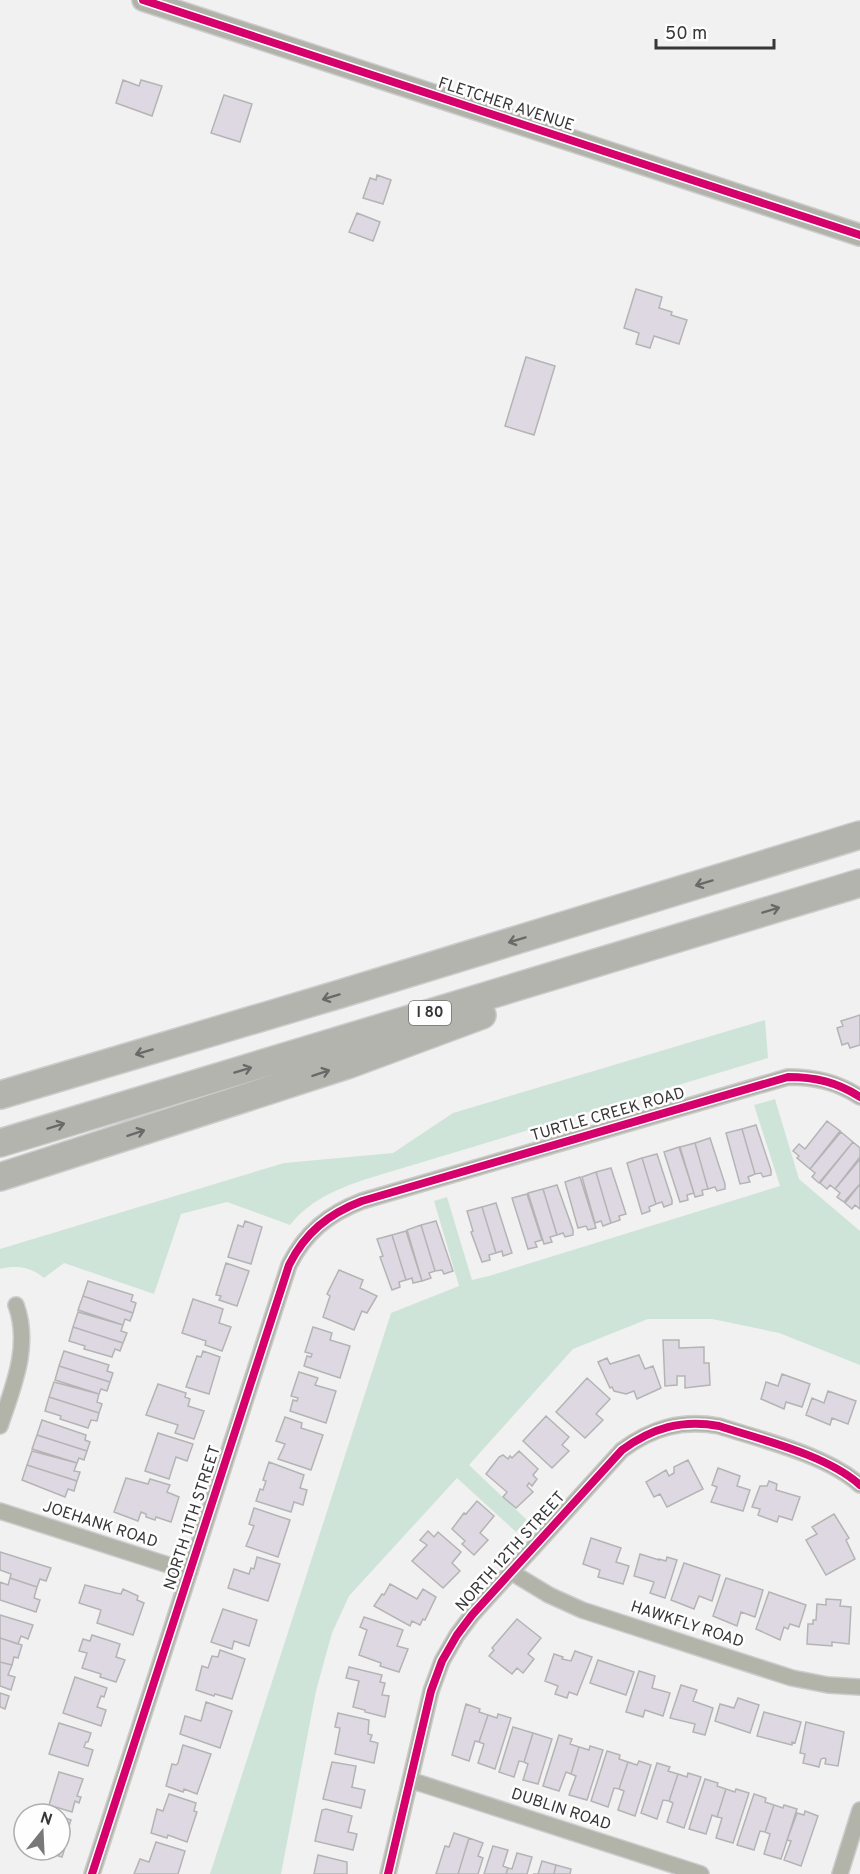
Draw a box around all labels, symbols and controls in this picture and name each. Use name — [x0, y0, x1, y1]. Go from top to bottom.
scale bar — [656, 12, 774, 50]
text: 50 m — [665, 23, 707, 46]
street label: FLETCHER AVENUE — [436, 74, 576, 136]
one-way arrow — [695, 878, 714, 889]
one-way arrow — [761, 904, 780, 915]
one-way arrow — [508, 935, 527, 946]
one-way arrow — [322, 992, 341, 1003]
road number: I 80 — [409, 1001, 451, 1025]
one-way arrow — [135, 1047, 154, 1058]
one-way arrow — [233, 1064, 252, 1075]
one-way arrow — [311, 1067, 330, 1078]
street label: TURTLE CREEK ROAD — [529, 1083, 687, 1147]
one-way arrow — [46, 1120, 65, 1131]
one-way arrow — [126, 1126, 144, 1137]
street label: NORTH 11TH STREET — [160, 1443, 226, 1593]
street label: NORTH 12TH STREET — [452, 1488, 570, 1616]
street label: JOEHANK ROAD — [40, 1497, 160, 1553]
street label: HAWKFLY ROAD — [628, 1597, 746, 1653]
street label: DUBLIN ROAD — [508, 1784, 614, 1836]
north arrow — [12, 1802, 72, 1862]
text: N — [37, 1808, 55, 1831]

